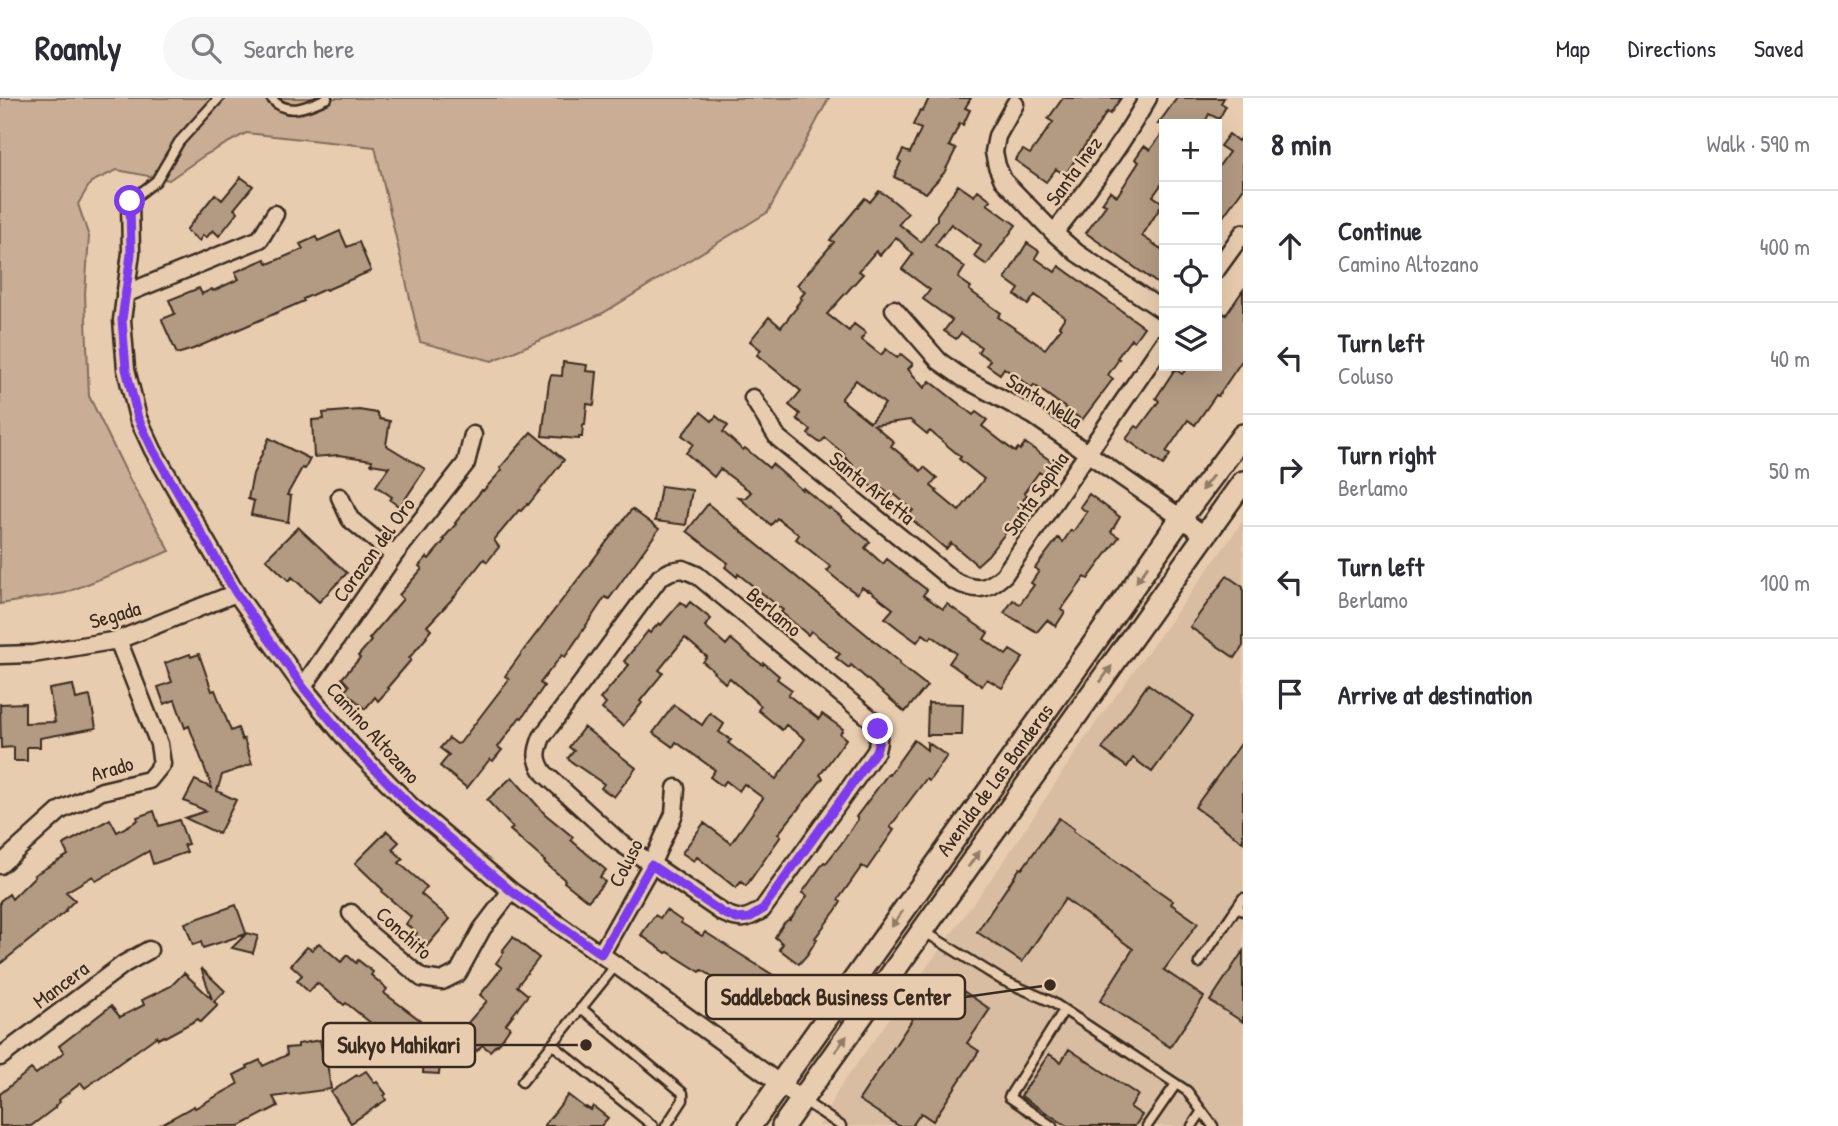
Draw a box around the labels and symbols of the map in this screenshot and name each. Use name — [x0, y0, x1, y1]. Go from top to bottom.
street label: Santa Inez — [1039, 130, 1109, 211]
route start — [114, 185, 145, 216]
street label: Santa Nella — [1001, 366, 1088, 435]
street label: Santa Arletta — [823, 444, 921, 531]
street label: Santa Sophia — [996, 446, 1075, 542]
one-way arrow — [1200, 473, 1215, 491]
street label: Corazon del Oro — [326, 491, 422, 608]
one-way arrow — [1135, 565, 1149, 583]
street label: Berlamo — [741, 580, 808, 643]
street label: Segada — [86, 593, 144, 636]
one-way arrow — [1099, 665, 1113, 683]
street label: Camino Altozano — [320, 675, 427, 790]
street label: Avenida de Las Banderas — [929, 698, 1060, 862]
route end — [862, 713, 893, 744]
street label: Arado — [87, 749, 137, 788]
street label: Coluso — [601, 834, 650, 892]
one-way arrow — [966, 850, 981, 868]
street label: Conchito — [370, 899, 439, 966]
one-way arrow — [890, 910, 904, 928]
street label: Mancera — [27, 954, 95, 1015]
callout: Saddleback Business Center — [706, 975, 965, 1019]
text: Saddleback Business Center — [721, 981, 951, 1012]
callout: Sukyo Mahikari — [323, 1023, 475, 1067]
text: Sukyo Mahikari — [337, 1029, 461, 1061]
one-way arrow — [834, 1035, 848, 1053]

